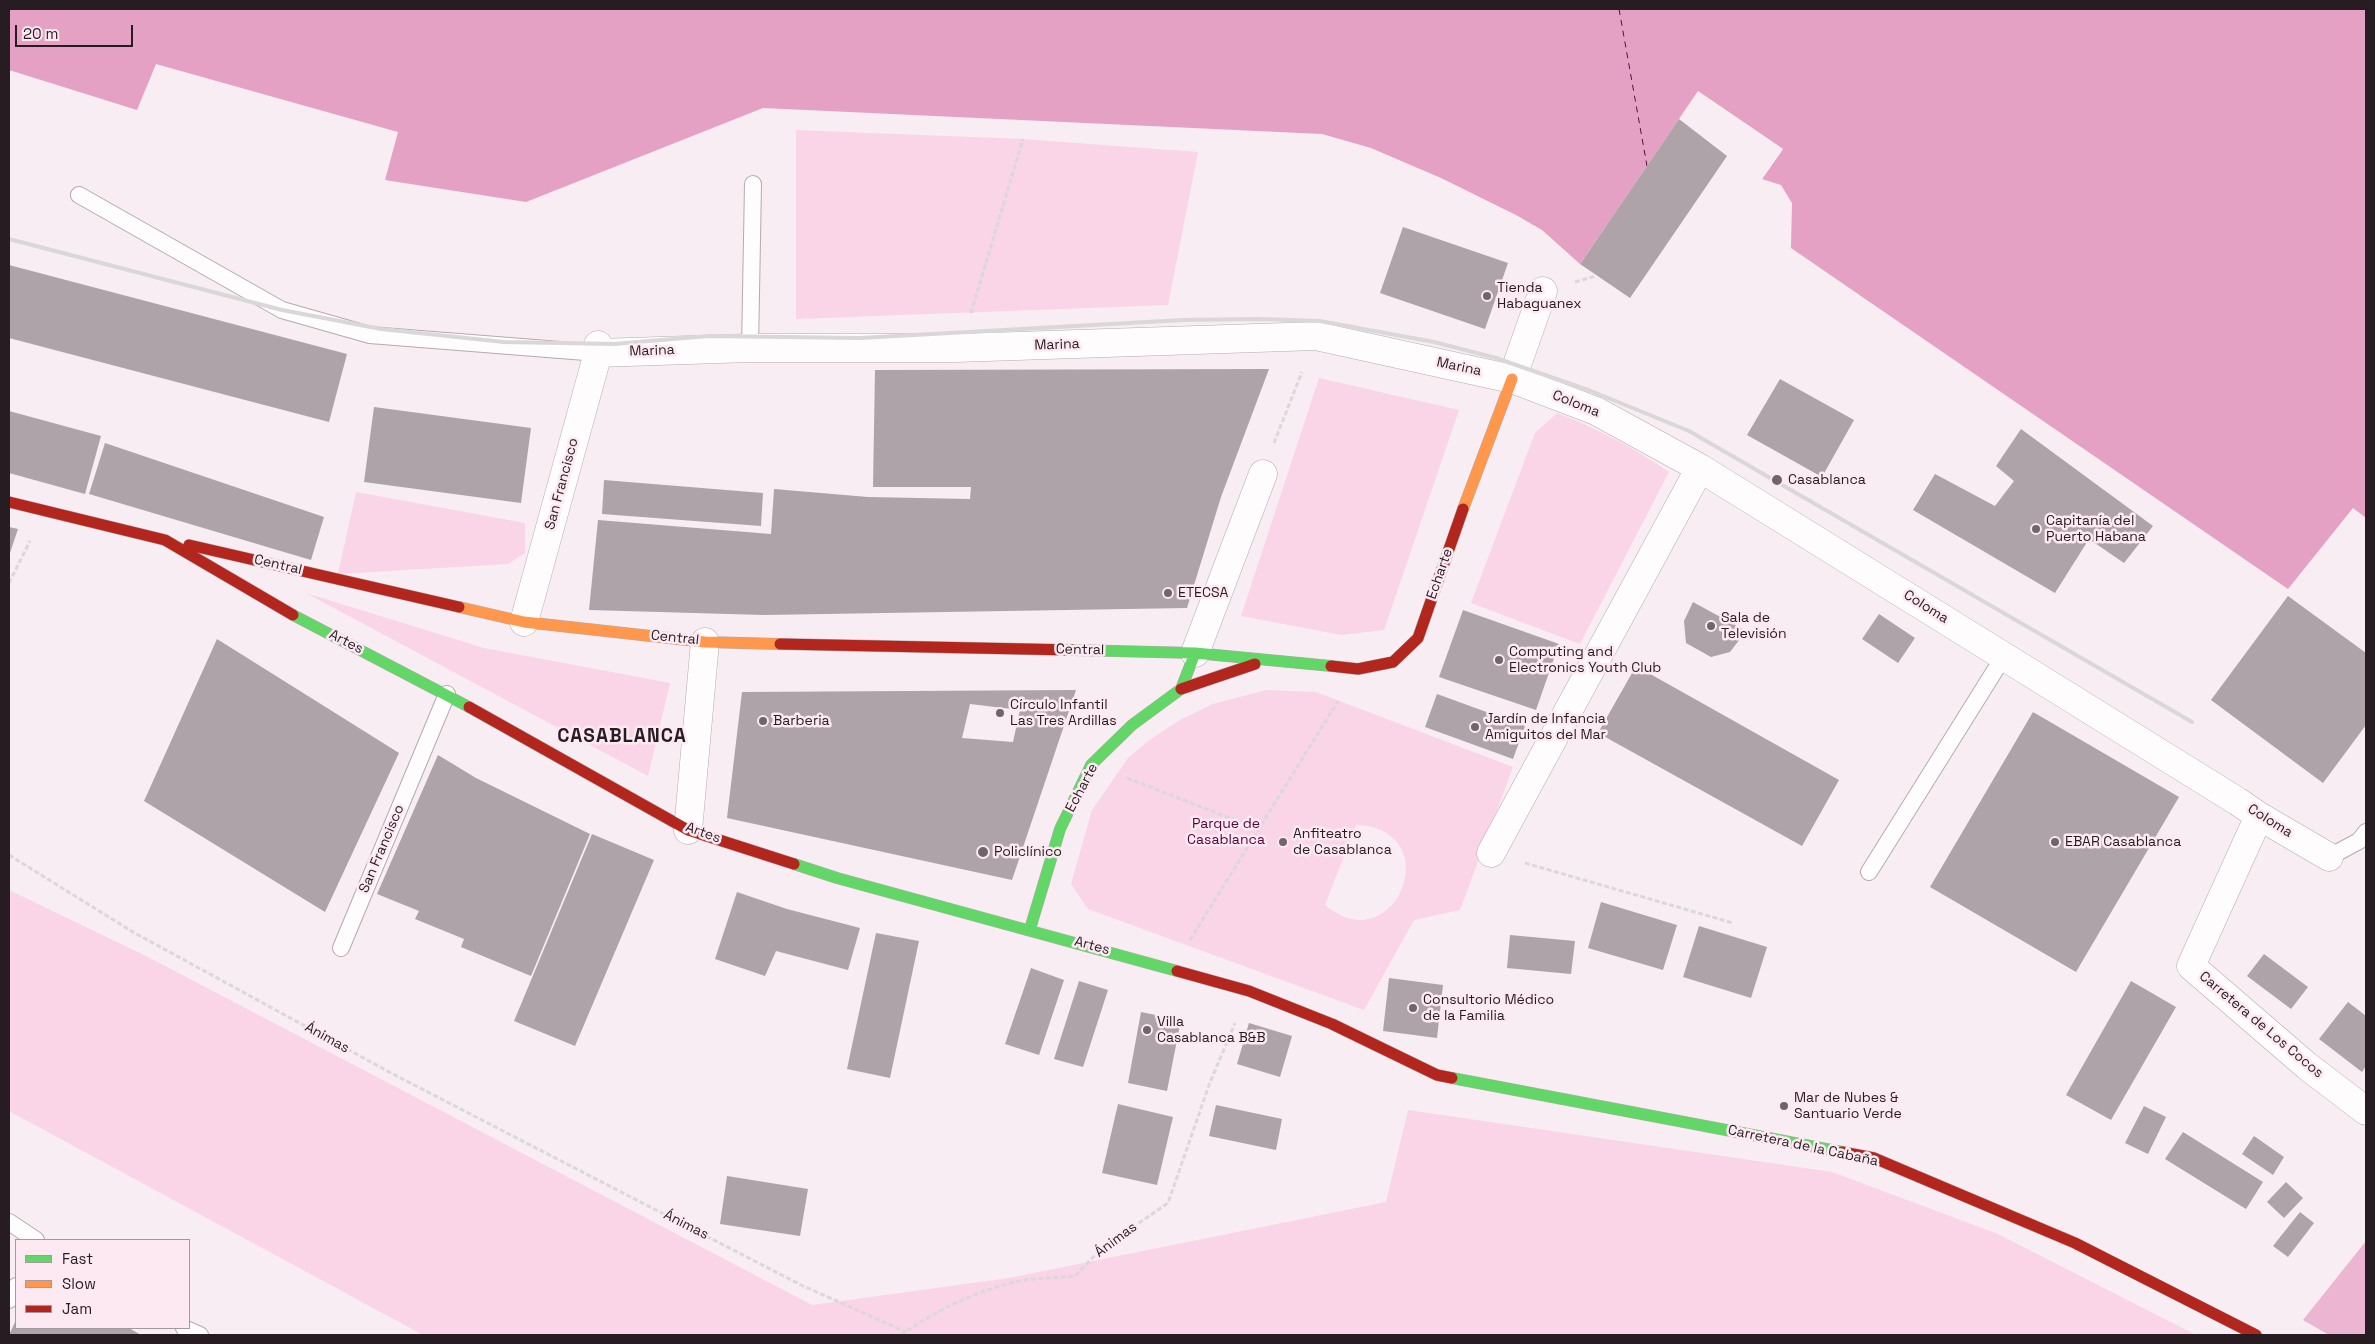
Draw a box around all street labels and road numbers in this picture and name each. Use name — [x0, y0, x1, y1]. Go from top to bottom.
street label: Marina — [1034, 336, 1080, 354]
street label: Marina — [629, 342, 675, 360]
street label: Marina — [1435, 354, 1483, 380]
street label: Coloma — [1550, 387, 1602, 421]
street label: San Francisco — [542, 436, 582, 532]
street label: Echarte — [1423, 546, 1457, 602]
street label: Central — [252, 551, 304, 579]
street label: Coloma — [1900, 587, 1952, 627]
street label: Artes — [326, 626, 366, 658]
street label: Central — [650, 627, 700, 649]
street label: Central — [1056, 641, 1104, 659]
street label: Echarte — [1062, 761, 1102, 815]
street label: Coloma — [2244, 801, 2296, 841]
street label: San Francisco — [356, 802, 408, 896]
street label: Artes — [683, 819, 723, 847]
street label: Artes — [1072, 933, 1112, 959]
street label: Carretera de Los Cocos — [2196, 968, 2326, 1082]
street label: Ánimas — [302, 1019, 352, 1057]
street label: Carretera de la Cabaña — [1726, 1122, 1880, 1170]
street label: Ánimas — [661, 1207, 711, 1243]
street label: Ánimas — [1092, 1219, 1140, 1261]

